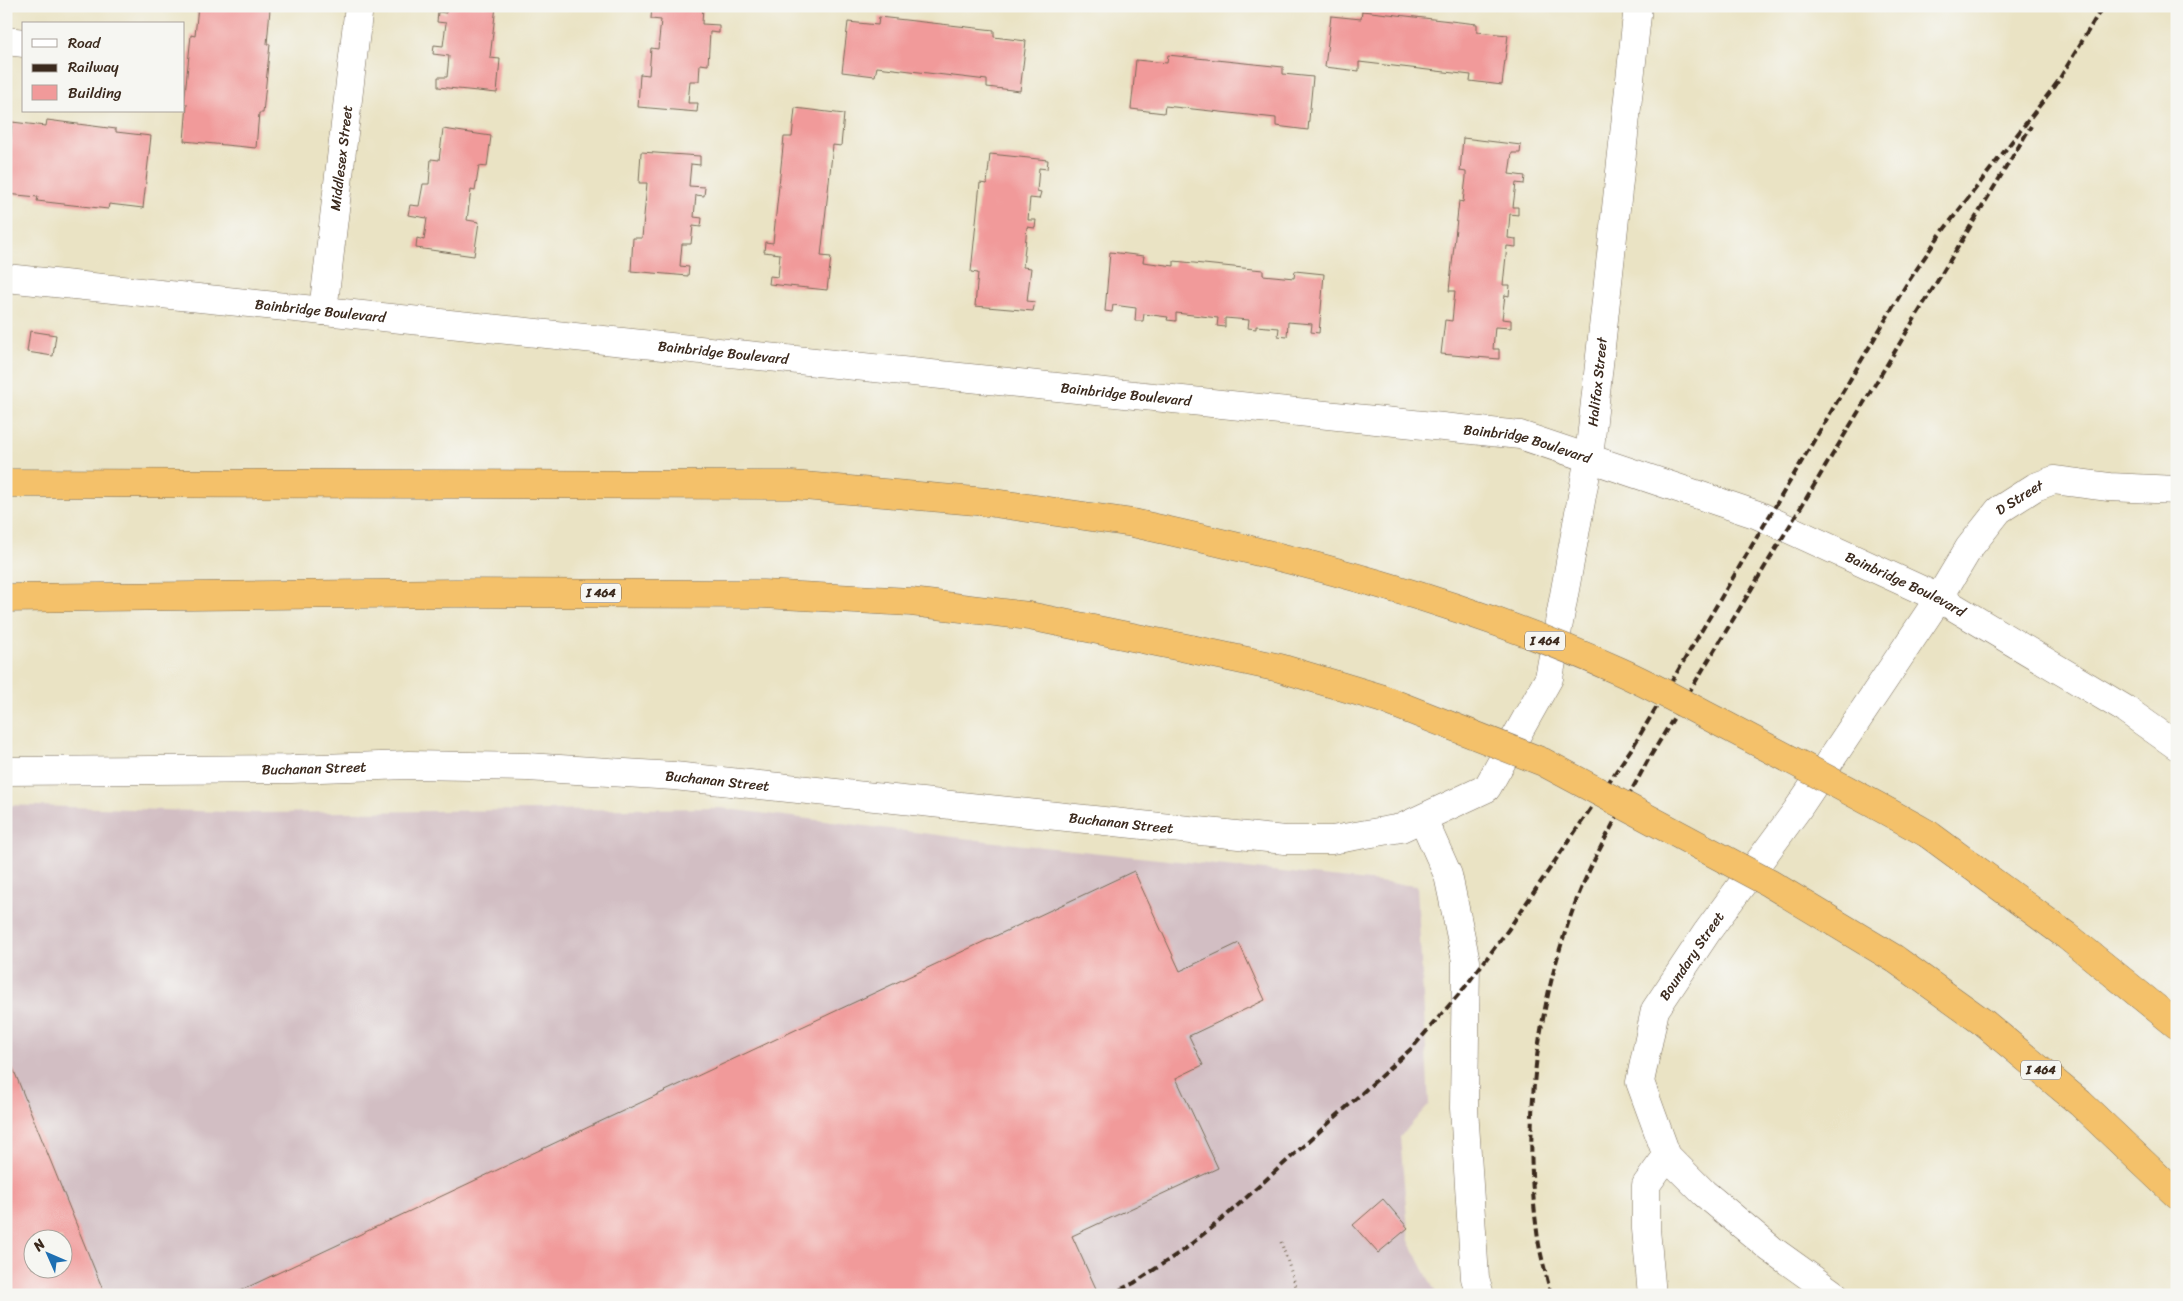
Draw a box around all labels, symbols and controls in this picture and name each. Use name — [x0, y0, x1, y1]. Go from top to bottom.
legend — [22, 22, 185, 112]
text: Road — [68, 30, 101, 56]
text: Railway — [68, 54, 119, 80]
text: Building — [68, 80, 122, 106]
street label: Middlesex Street — [323, 104, 360, 212]
street label: Bainbridge Boulevard — [254, 292, 388, 330]
street label: Bainbridge Boulevard — [657, 334, 791, 372]
street label: Halifax Street — [1580, 335, 1615, 428]
street label: Bainbridge Boulevard — [1059, 375, 1194, 414]
street label: Bainbridge Boulevard — [1462, 417, 1596, 472]
street label: D Street — [1991, 473, 2048, 522]
street label: Bainbridge Boulevard — [1841, 545, 1972, 625]
road number: I 464 — [581, 584, 621, 602]
road number: I 464 — [1525, 631, 1565, 650]
street label: Buchanan Street — [262, 754, 367, 782]
street label: Buchanan Street — [664, 763, 771, 799]
street label: Buchanan Street — [1068, 805, 1175, 841]
street label: Boundary Street — [1653, 906, 1731, 1006]
road number: I 464 — [2021, 1060, 2061, 1080]
north arrow — [22, 1228, 72, 1278]
text: N — [26, 1233, 52, 1258]

